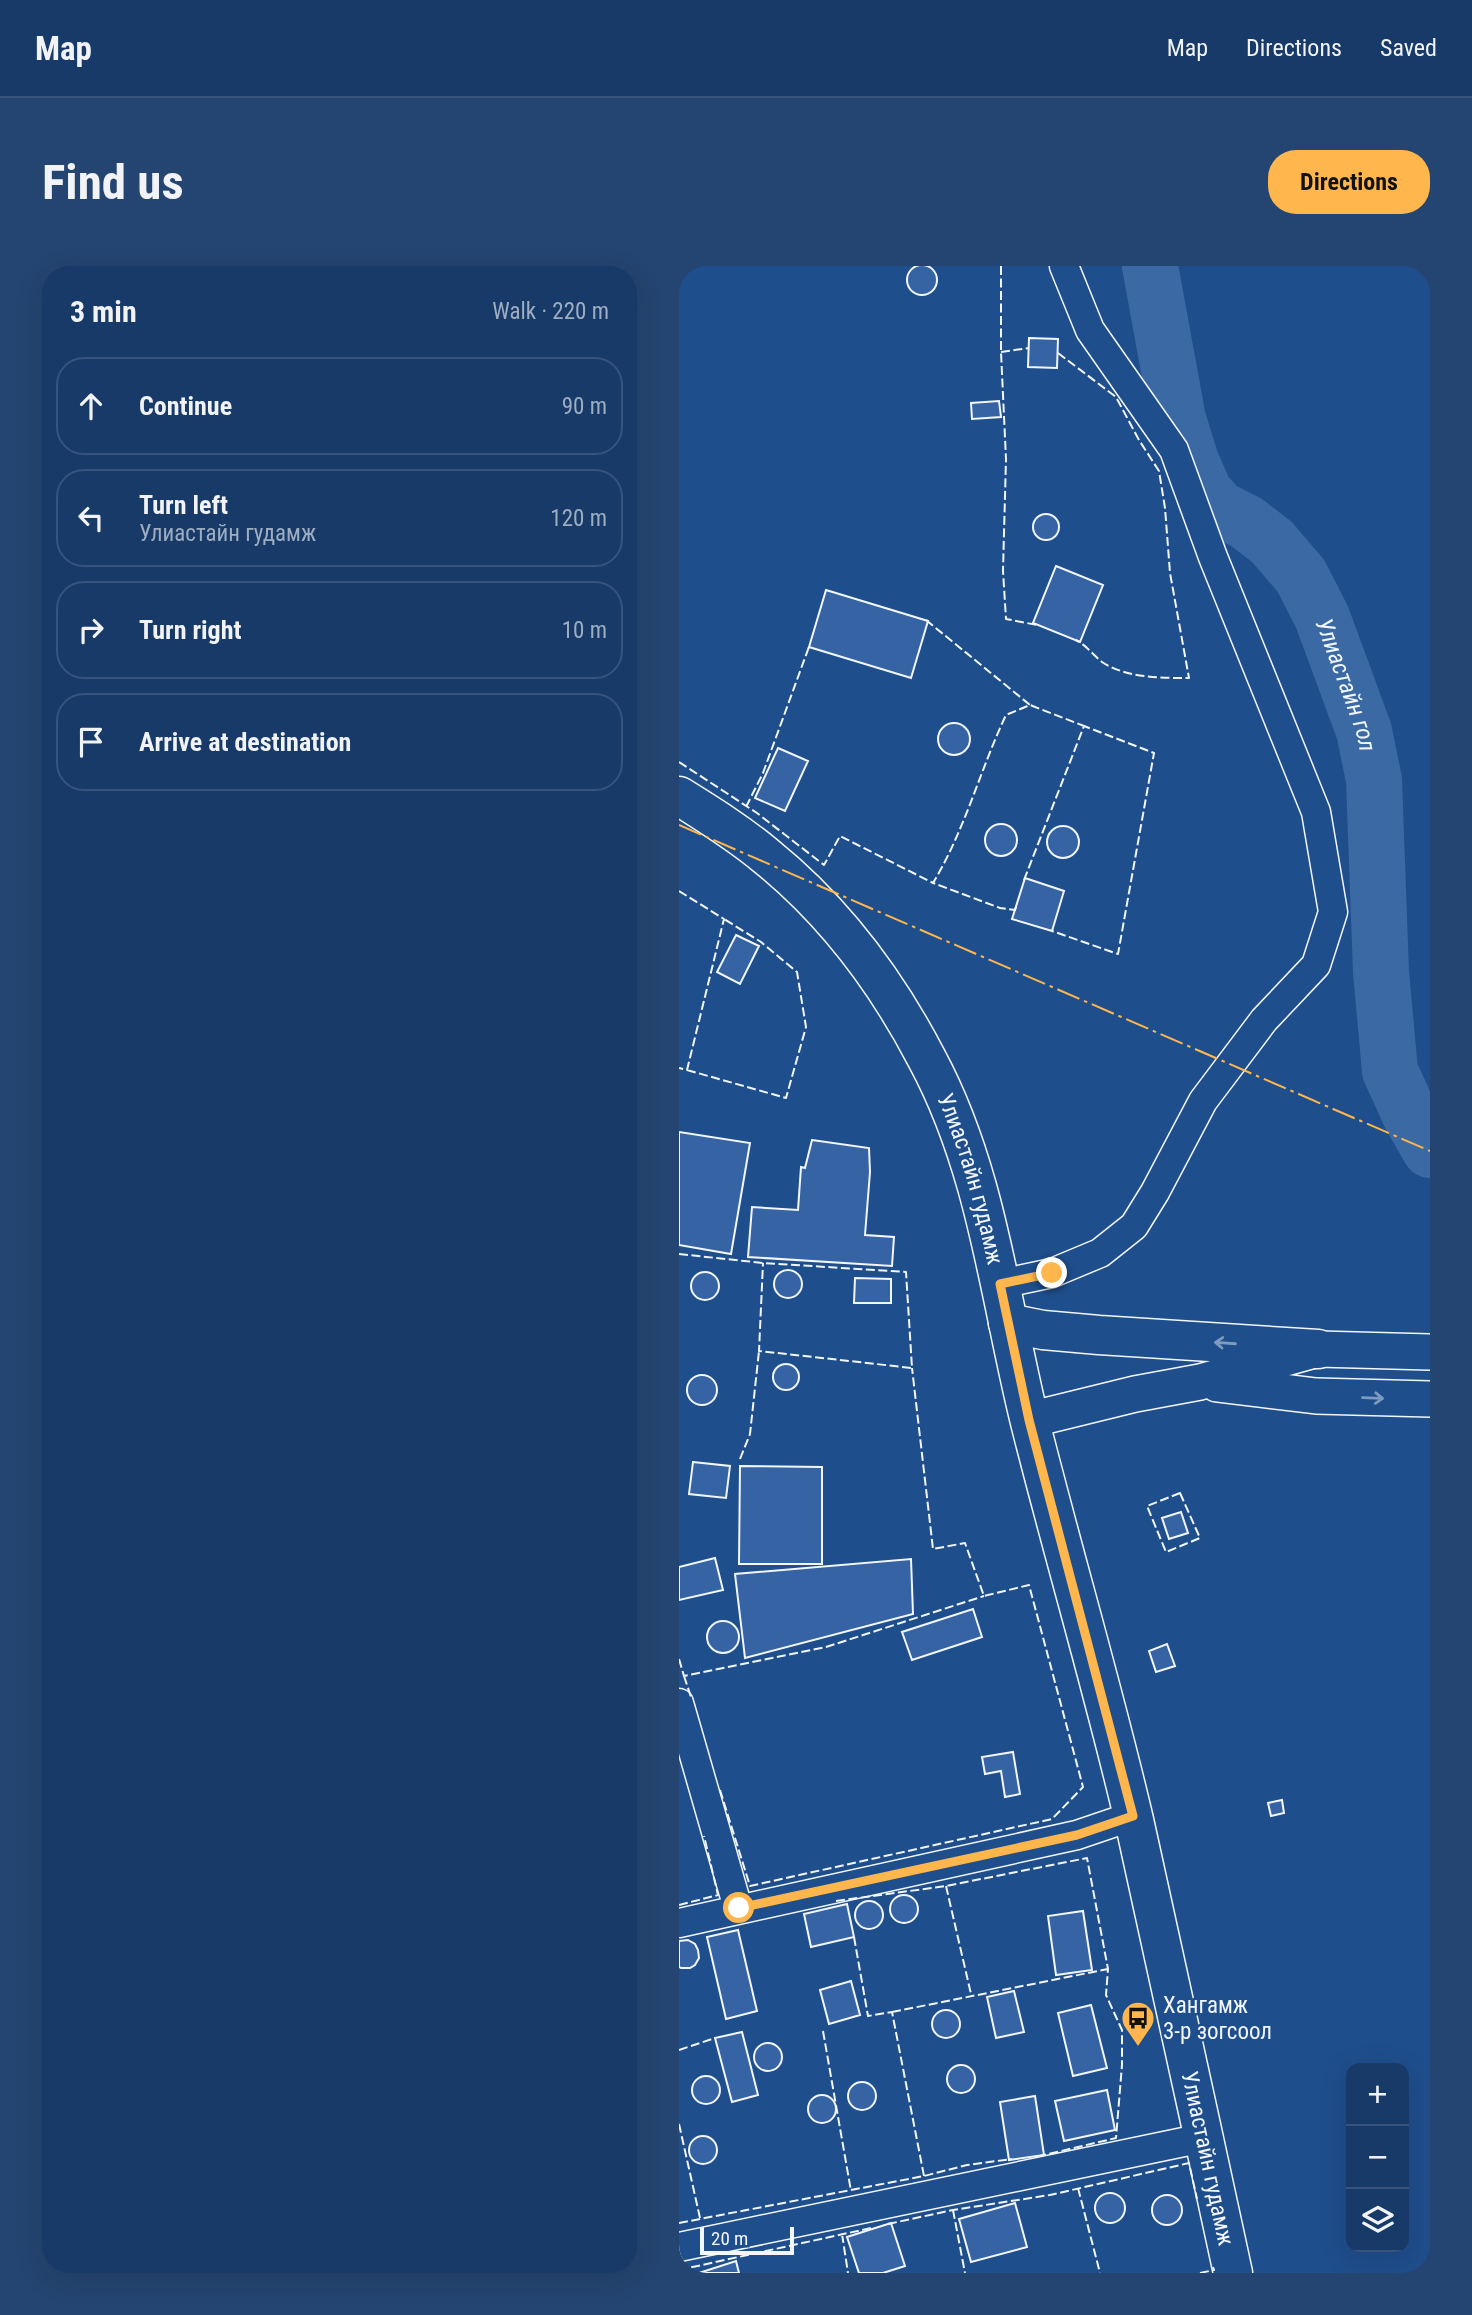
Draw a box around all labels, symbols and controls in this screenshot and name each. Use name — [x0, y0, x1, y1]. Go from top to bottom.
text: Map — [35, 29, 92, 68]
text: Map — [1167, 34, 1208, 62]
text: Directions — [1246, 34, 1342, 62]
text: Saved — [1380, 34, 1437, 62]
button: Directions — [1268, 150, 1430, 214]
text: Find us — [42, 154, 184, 211]
text: 3 min — [70, 294, 137, 329]
text: Walk · 220 m — [492, 298, 609, 325]
icon: ahead — [72, 387, 110, 425]
text: Continue — [139, 391, 232, 421]
text: 90 m — [562, 393, 607, 420]
text: Turn left — [139, 490, 228, 520]
icon: left — [72, 499, 110, 537]
text: 120 m — [550, 505, 607, 532]
text: Улиастайн гудамж — [139, 520, 316, 547]
icon: right — [72, 611, 110, 649]
water label: Улиастайн гол — [1310, 614, 1382, 754]
text: Turn right — [139, 615, 241, 645]
text: 10 m — [562, 617, 607, 644]
icon: arrive — [72, 723, 110, 761]
text: Arrive at destination — [139, 727, 351, 757]
street label: Улиастайн гудамж — [932, 1089, 1009, 1267]
route end — [1036, 1257, 1067, 1288]
one-way arrow — [1214, 1336, 1237, 1349]
one-way arrow — [1361, 1391, 1384, 1404]
route start — [723, 1892, 754, 1923]
place label: Хангамж 3-р зогсоол — [1163, 1992, 1272, 2045]
bus stop icon: Хангамж 3-р зогсоол — [1119, 1999, 1157, 2048]
map controls — [1346, 2063, 1409, 2252]
button: + — [1346, 2063, 1409, 2126]
street label: Улиастайн гудамж — [1176, 2069, 1240, 2248]
button: − — [1346, 2126, 1409, 2189]
button: layers — [1346, 2189, 1409, 2252]
scale bar — [700, 2224, 795, 2256]
text: 20 m — [711, 2227, 748, 2250]

